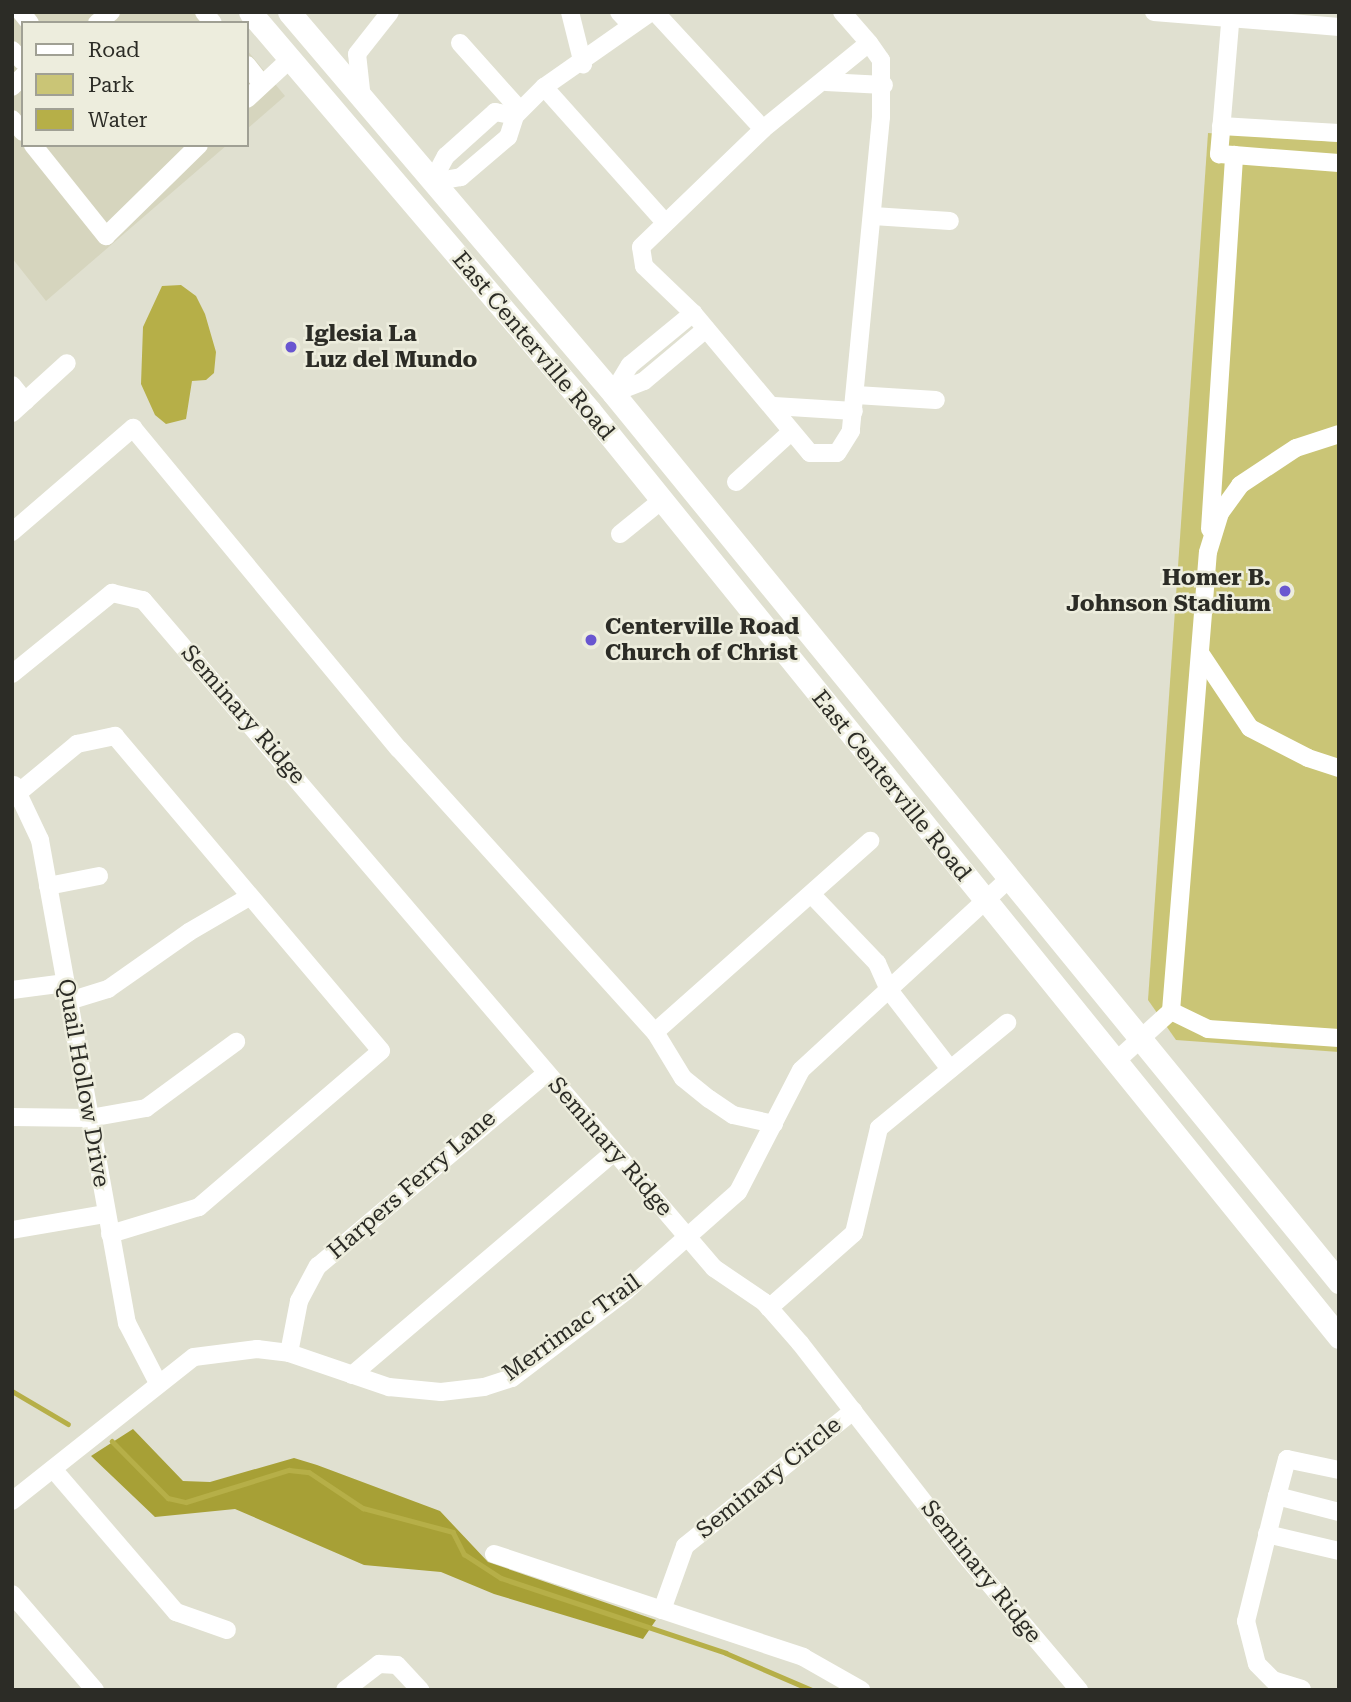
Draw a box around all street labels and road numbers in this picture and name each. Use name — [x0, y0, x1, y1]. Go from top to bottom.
street label: East Centerville Road — [446, 246, 620, 446]
street label: Seminary Ridge — [175, 640, 311, 790]
street label: East Centerville Road — [806, 685, 976, 887]
street label: Quail Hollow Drive — [51, 977, 115, 1189]
street label: Seminary Ridge — [542, 1072, 678, 1222]
street label: Harpers Ferry Lane — [322, 1105, 502, 1265]
street label: Merrimac Trail — [498, 1269, 646, 1387]
street label: Seminary Circle — [691, 1411, 847, 1545]
street label: Seminary Ridge — [915, 1495, 1047, 1649]

